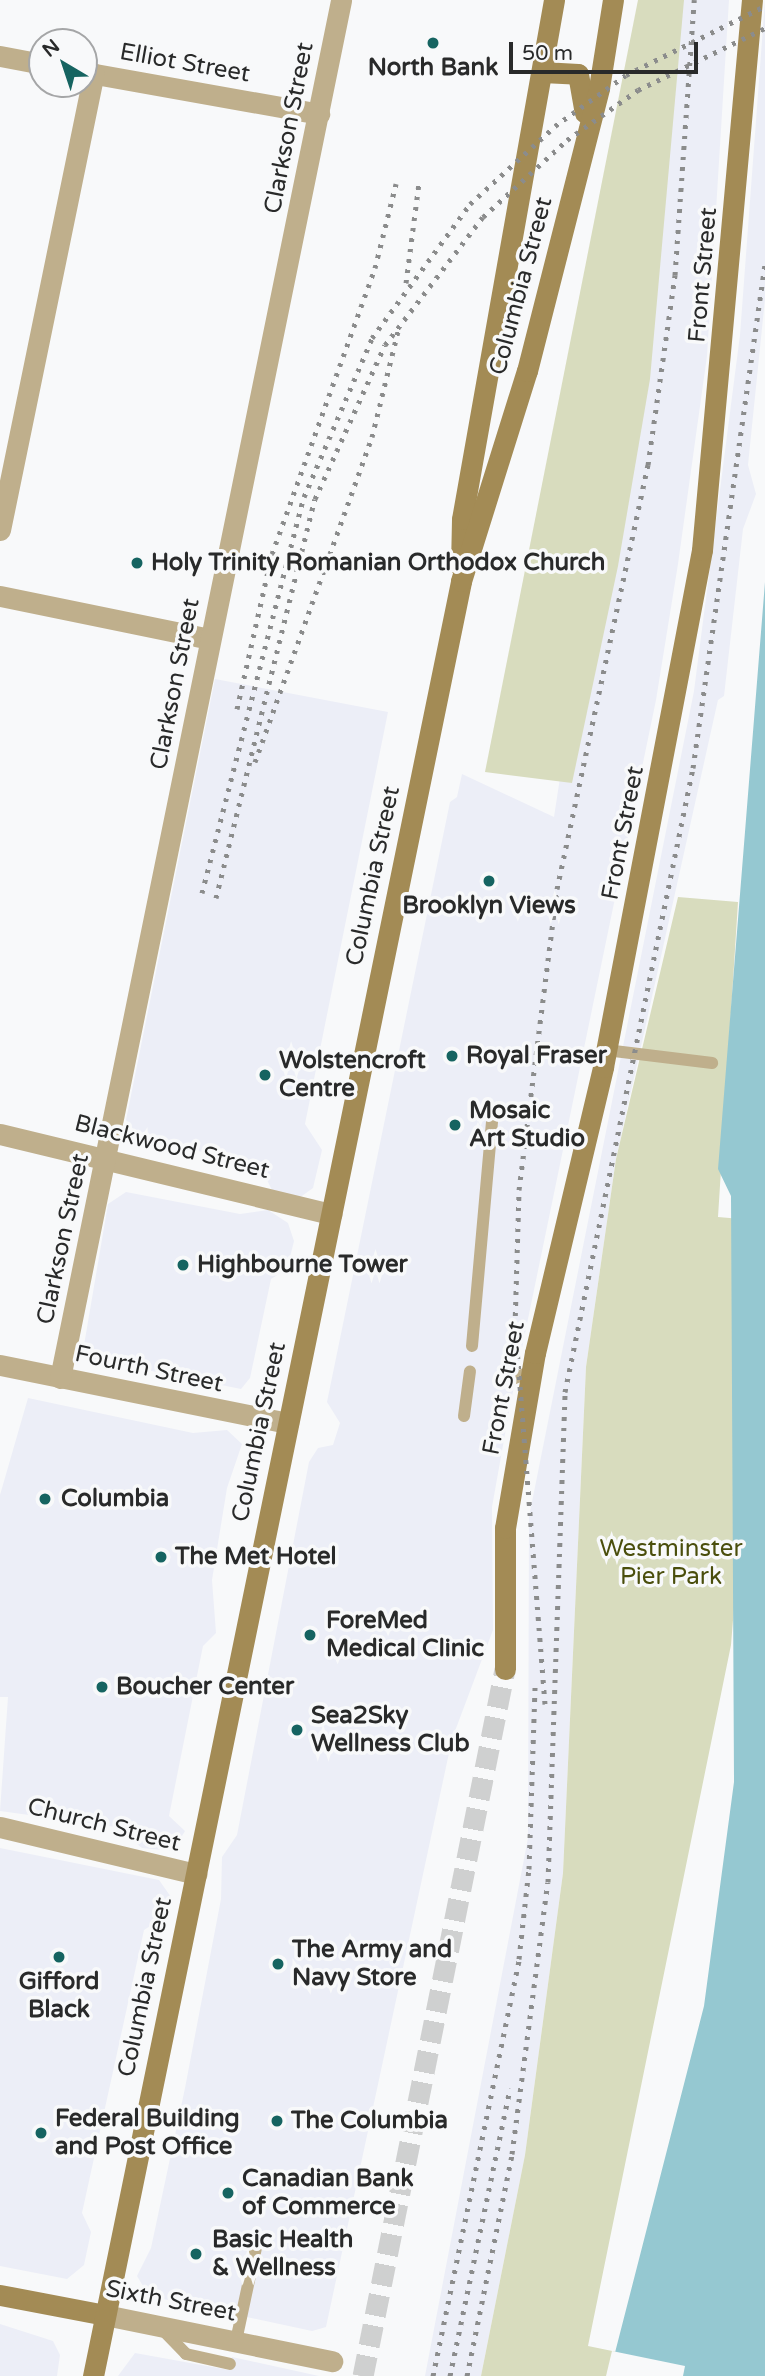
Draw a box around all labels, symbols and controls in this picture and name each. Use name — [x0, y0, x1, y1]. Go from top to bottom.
north arrow — [28, 28, 98, 98]
scale bar — [513, 28, 702, 72]
text: N — [38, 35, 64, 62]
marker: North Bank — [425, 35, 441, 51]
street label: Elliot Street — [118, 37, 252, 89]
street label: Clarkson Street — [258, 40, 320, 216]
text: 50 m — [522, 41, 573, 66]
place label: North Bank — [368, 54, 498, 82]
street label: Columbia Street — [483, 194, 559, 378]
street label: Front Street — [683, 206, 723, 344]
place label: Holy Trinity Romanian Orthodox Church — [151, 549, 605, 577]
marker: Holy Trinity Romanian Orthodox Church — [129, 555, 145, 571]
street label: Clarkson Street — [144, 596, 206, 772]
street label: Front Street — [596, 764, 650, 902]
street label: Columbia Street — [340, 784, 406, 968]
marker: Brooklyn Views — [481, 873, 497, 889]
place label: Brooklyn Views — [402, 892, 576, 920]
place label: Royal Fraser — [466, 1042, 607, 1070]
place label: Wolstencroft Centre — [279, 1047, 426, 1103]
marker: Royal Fraser — [444, 1048, 460, 1064]
marker: Wolstencroft Centre — [257, 1067, 273, 1083]
place label: Mosaic Art Studio — [469, 1097, 585, 1153]
street label: Blackwood Street — [72, 1109, 272, 1185]
marker: Mosaic Art Studio — [447, 1117, 463, 1133]
street label: Clarkson Street — [31, 1151, 95, 1327]
place label: Highbourne Tower — [197, 1251, 408, 1279]
marker: Highbourne Tower — [175, 1257, 191, 1273]
street label: Front Street — [477, 1319, 531, 1457]
street label: Fourth Street — [72, 1339, 226, 1399]
street label: Columbia Street — [226, 1340, 292, 1524]
place label: Columbia — [61, 1485, 169, 1513]
marker: Columbia — [35, 1489, 55, 1509]
park label: Westminster Pier Park — [599, 1535, 743, 1591]
place label: The Met Hotel — [175, 1543, 337, 1571]
marker: The Met Hotel — [153, 1549, 169, 1565]
place label: ForeMed Medical Clinic — [326, 1607, 484, 1663]
marker: ForeMed Medical Clinic — [300, 1625, 320, 1645]
place label: Boucher Center — [116, 1673, 294, 1701]
marker: Boucher Center — [94, 1679, 110, 1695]
place label: Sea2Sky Wellness Club — [311, 1702, 470, 1758]
marker: Sea2Sky Wellness Club — [289, 1722, 305, 1738]
street label: Church Street — [24, 1792, 184, 1858]
street label: Columbia Street — [112, 1895, 178, 2079]
place label: The Army and Navy Store — [292, 1936, 452, 1992]
marker: Gifford Black — [51, 1949, 67, 1965]
marker: The Army and Navy Store — [270, 1956, 286, 1972]
place label: Gifford Black — [19, 1968, 99, 2024]
place label: Federal Building and Post Office — [55, 2105, 240, 2161]
place label: The Columbia — [291, 2107, 448, 2135]
marker: The Columbia — [269, 2113, 285, 2129]
marker: Federal Building and Post Office — [33, 2125, 49, 2141]
place label: Canadian Bank of Commerce — [242, 2165, 414, 2221]
marker: Canadian Bank of Commerce — [220, 2185, 236, 2201]
place label: Basic Health & Wellness — [212, 2226, 353, 2282]
marker: Basic Health & Wellness — [186, 2244, 206, 2264]
street label: Sixth Street — [103, 2274, 239, 2328]

